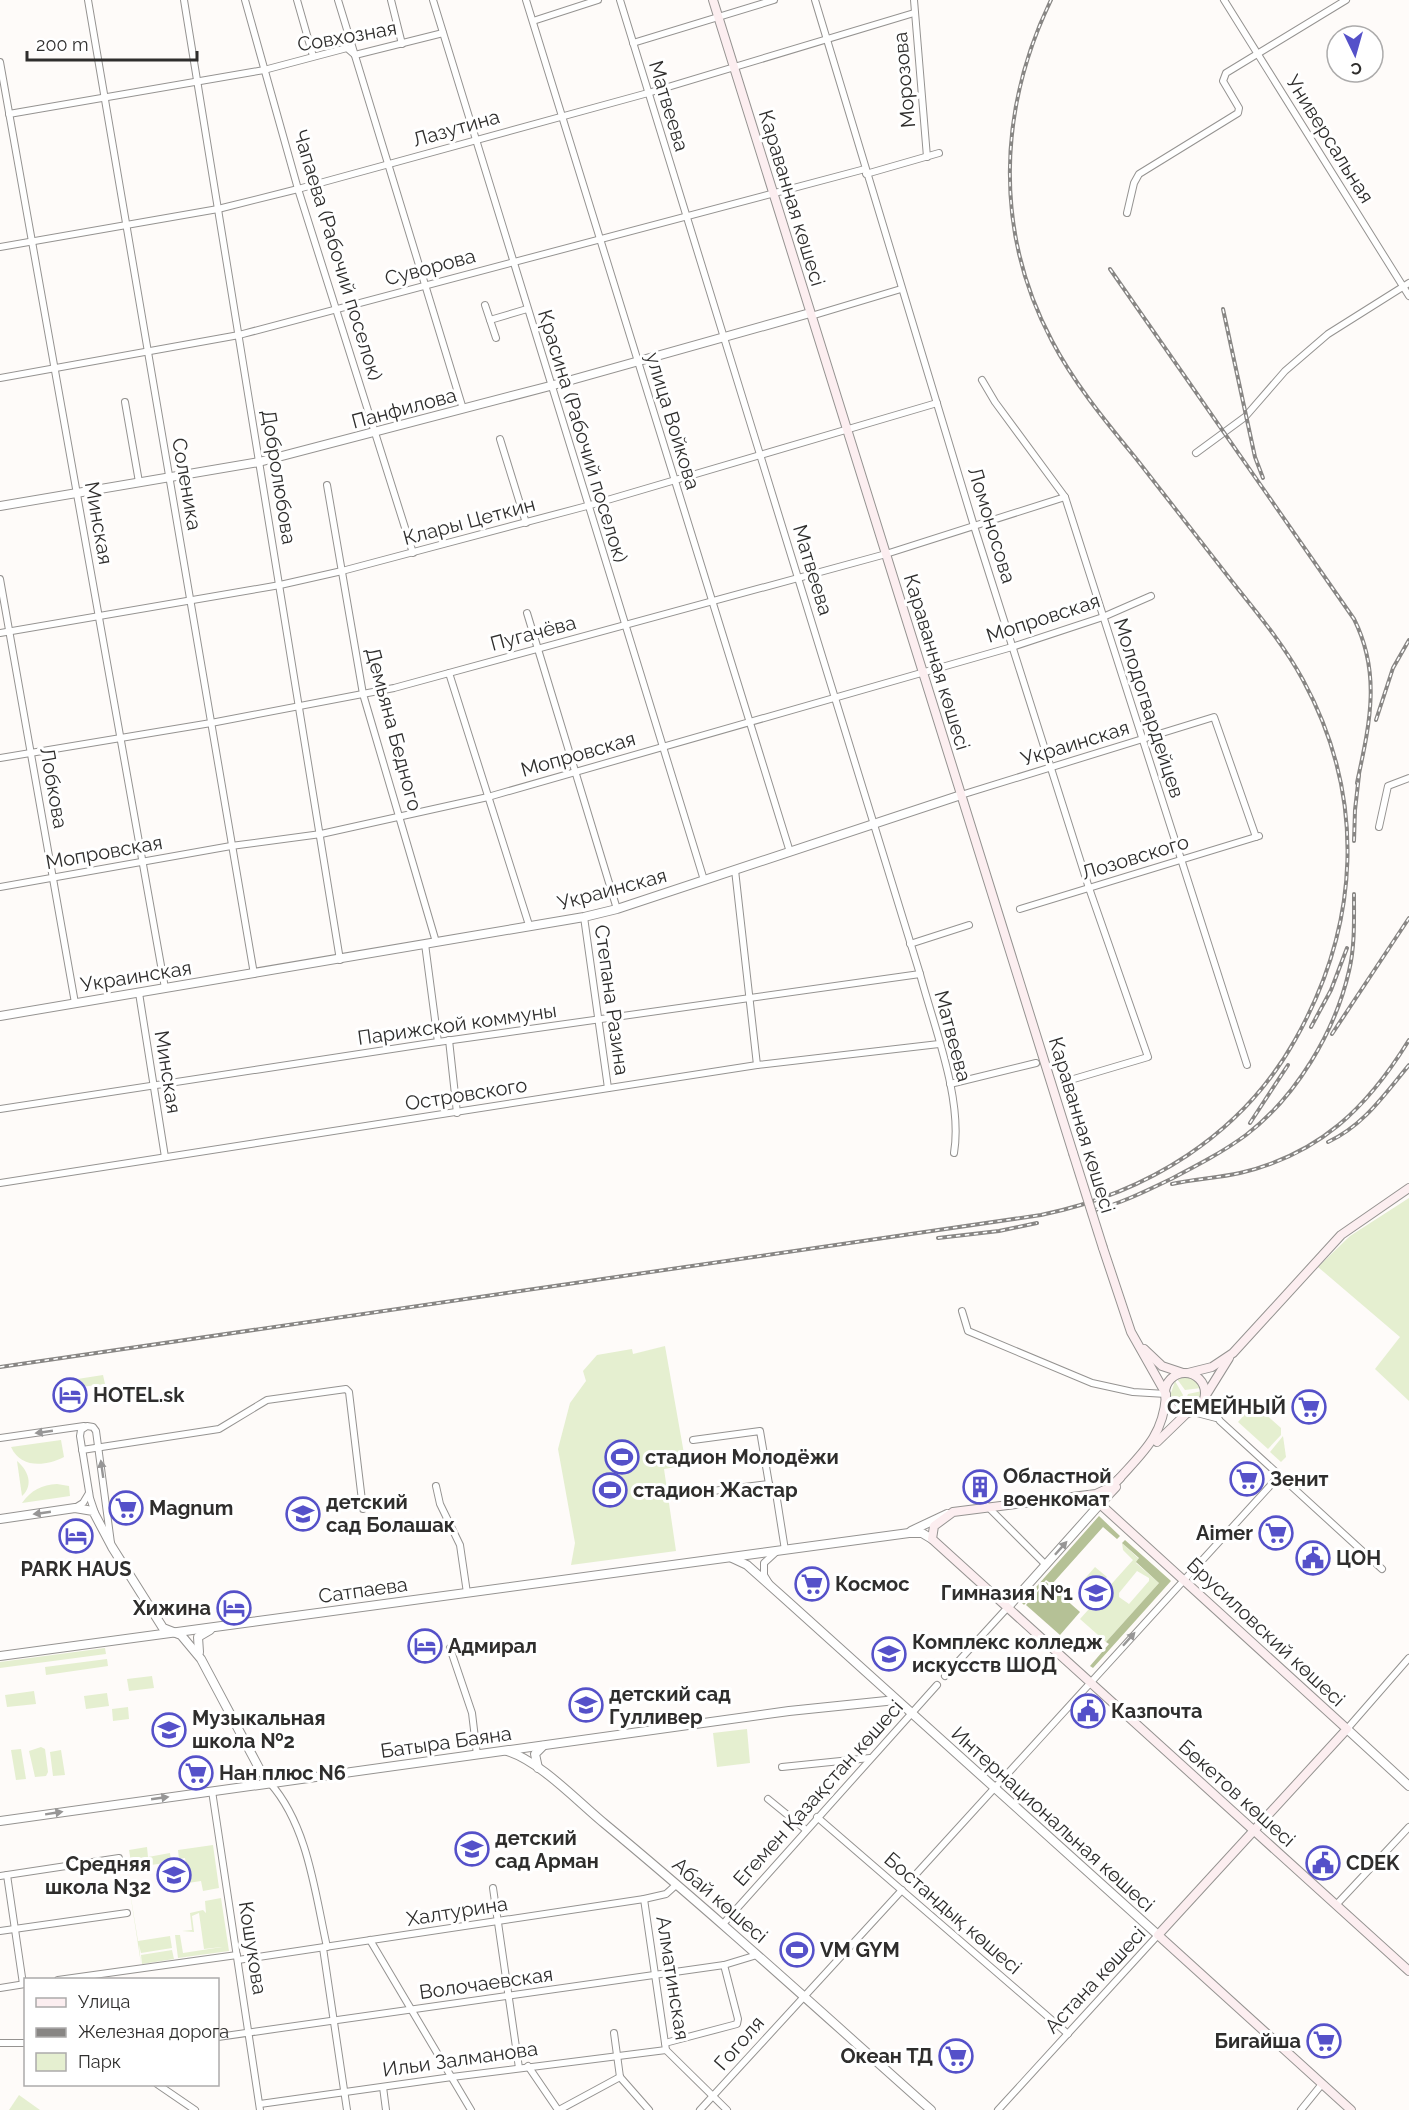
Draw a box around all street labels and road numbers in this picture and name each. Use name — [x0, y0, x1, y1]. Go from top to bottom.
street label: Совхозная — [296, 15, 398, 57]
street label: Морозова — [888, 31, 920, 129]
street label: Матвеева — [644, 58, 694, 154]
street label: Универсальная — [1281, 70, 1379, 208]
street label: Лазутина — [410, 104, 502, 152]
street label: Караванная көшесі — [754, 107, 830, 289]
street label: Чапаева (Рабочий поселок) — [288, 127, 388, 383]
street label: Суворова — [382, 243, 478, 291]
street label: Красина (Рабочий поселок) — [533, 307, 633, 565]
street label: улица Войкова — [641, 350, 705, 492]
street label: Панфилова — [349, 382, 459, 434]
street label: Добролюбова — [257, 408, 301, 546]
street label: Соленика — [167, 436, 207, 532]
street label: Ломоносова — [963, 464, 1021, 586]
street label: Минская — [80, 480, 118, 566]
street label: Клары Цеткин — [400, 492, 538, 550]
street label: Матвеева — [788, 522, 838, 618]
street label: Караванная көшесі — [899, 571, 975, 753]
street label: Мопровская — [983, 588, 1103, 648]
street label: Пугачёва — [487, 610, 579, 656]
street label: Молодогвардейцев — [1109, 615, 1189, 801]
street label: Демьяна Бедного — [361, 645, 427, 814]
street label: Украинская — [1018, 715, 1132, 771]
street label: Мопровская — [518, 726, 638, 782]
street label: Лобкова — [35, 746, 73, 830]
street label: Лозовского — [1078, 829, 1192, 885]
street label: Мопровская — [44, 830, 164, 874]
street label: Украинская — [555, 863, 669, 915]
street label: Степана Разина — [590, 923, 634, 1077]
street label: Украинская — [79, 955, 193, 997]
street label: Матвеева — [929, 988, 977, 1084]
street label: Парижской коммуны — [356, 998, 558, 1050]
street label: Минская — [150, 1029, 186, 1115]
street label: Караванная көшесі — [1044, 1034, 1120, 1216]
street label: Островского — [403, 1072, 529, 1115]
street label: Брусиловский көшесі — [1182, 1553, 1350, 1711]
street label: Сатпаева — [317, 1572, 409, 1608]
street label: Егемен Қазақстан көшесі — [728, 1695, 908, 1891]
street label: Батыра Баяна — [379, 1721, 513, 1763]
street label: Интернациональная көшесі — [947, 1721, 1159, 1917]
street label: Бөкетов көшесі — [1174, 1734, 1300, 1852]
street label: Бостандық көшесі — [880, 1847, 1026, 1979]
street label: Абай көшесі — [668, 1852, 772, 1948]
street label: Халтурина — [405, 1891, 509, 1931]
street label: Кошукова — [234, 1900, 272, 1996]
street label: Алматинская — [651, 1914, 695, 2042]
street label: Астана көшесі — [1040, 1922, 1150, 2038]
street label: Волочаевская — [418, 1962, 554, 2004]
street label: Гоголя — [709, 2011, 769, 2075]
street label: Ильи Залманова — [381, 2036, 539, 2082]

